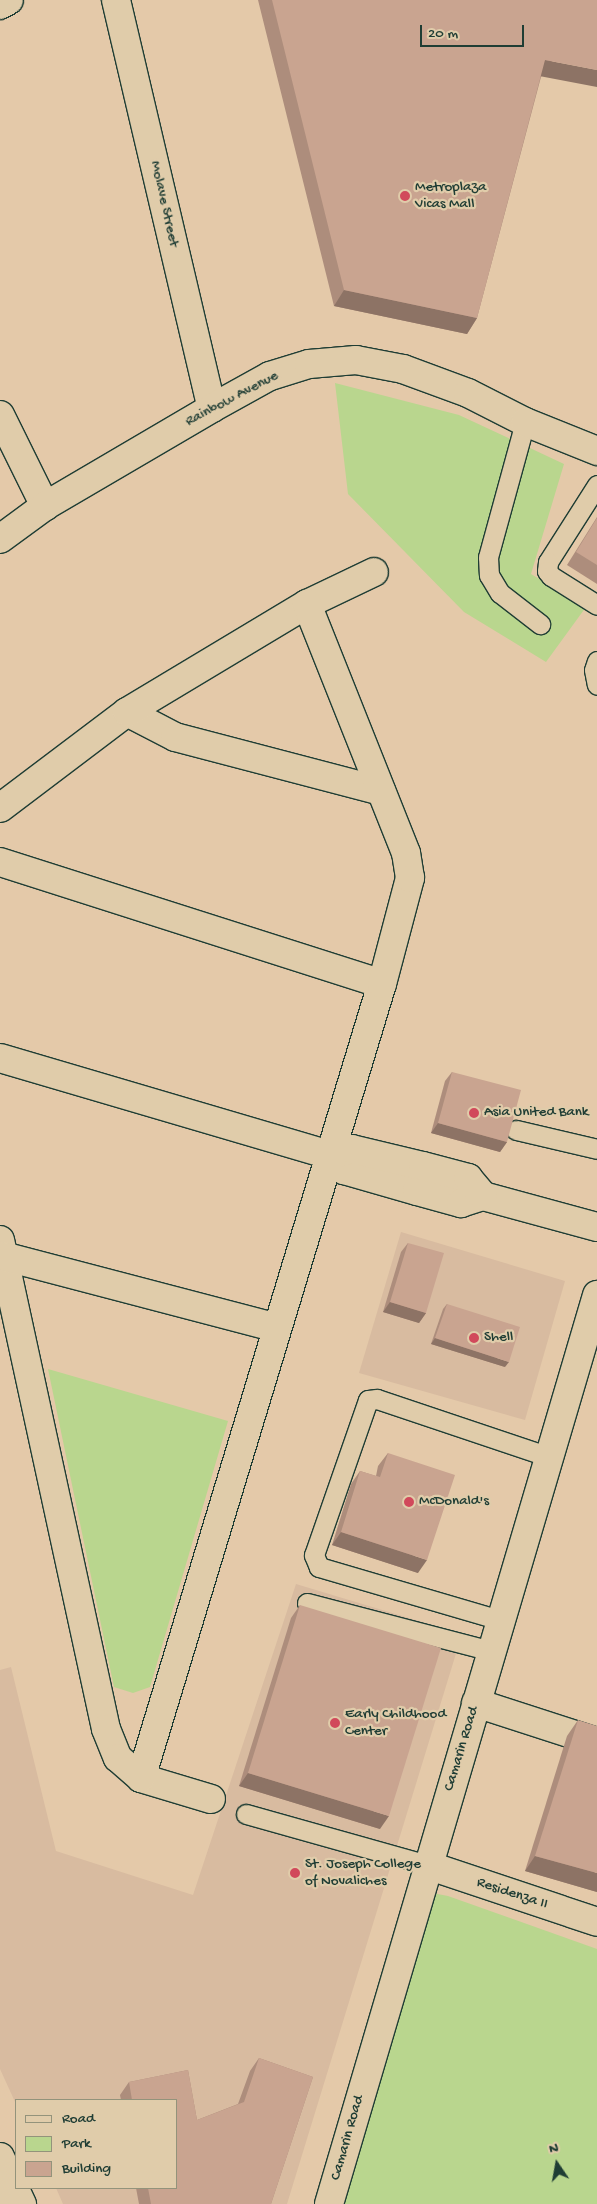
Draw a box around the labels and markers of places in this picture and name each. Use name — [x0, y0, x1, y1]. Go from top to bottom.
place label: Metroplaza Vicas Mall — [415, 178, 486, 213]
marker: Metroplaza Vicas Mall — [399, 190, 411, 202]
place label: Asia United Bank — [484, 1104, 589, 1122]
marker: Asia United Bank — [468, 1107, 480, 1119]
place label: Shell — [484, 1329, 513, 1347]
marker: Shell — [468, 1332, 480, 1344]
place label: McDonald's — [419, 1493, 489, 1511]
marker: McDonald's — [403, 1496, 415, 1508]
place label: Early Childhood Center — [345, 1705, 446, 1740]
marker: Early Childhood Center — [329, 1717, 341, 1729]
place label: St. Joseph College of Novaliches — [305, 1855, 421, 1890]
marker: St. Joseph College of Novaliches — [289, 1867, 301, 1879]

